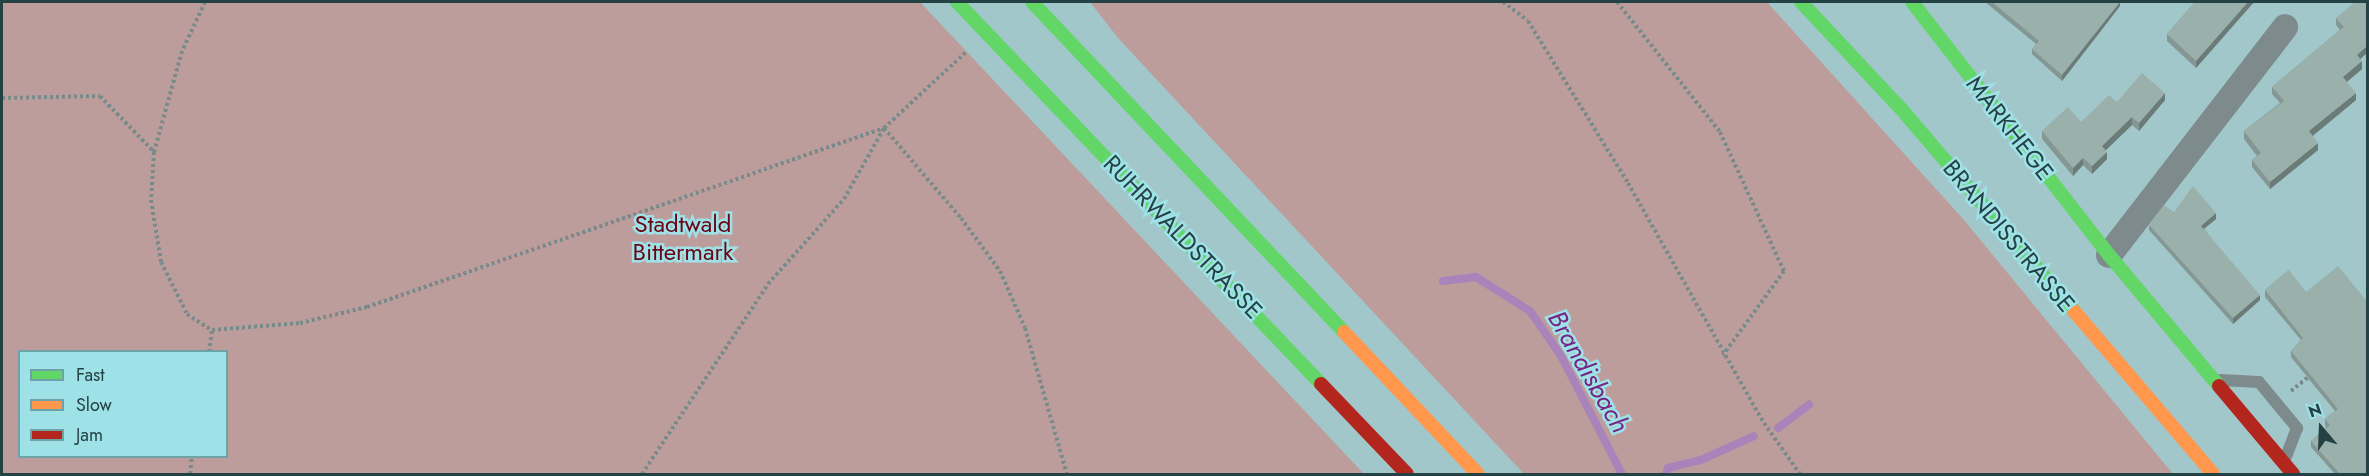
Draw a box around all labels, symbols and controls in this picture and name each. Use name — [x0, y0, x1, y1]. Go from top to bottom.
street label: MARKHEGE — [1960, 70, 2060, 186]
street label: RUHRWALDSTRASSE — [1097, 149, 1269, 325]
street label: BRANDISSTRASSE — [1937, 154, 2081, 318]
park label: Stadtwald Bittermark — [633, 210, 733, 266]
water label: Brandisbach — [1541, 306, 1635, 438]
legend — [18, 350, 228, 458]
text: Fast — [76, 362, 105, 388]
text: Slow — [76, 392, 112, 418]
north arrow — [2291, 398, 2351, 458]
text: N — [2305, 398, 2325, 423]
text: Jam — [76, 422, 103, 448]

